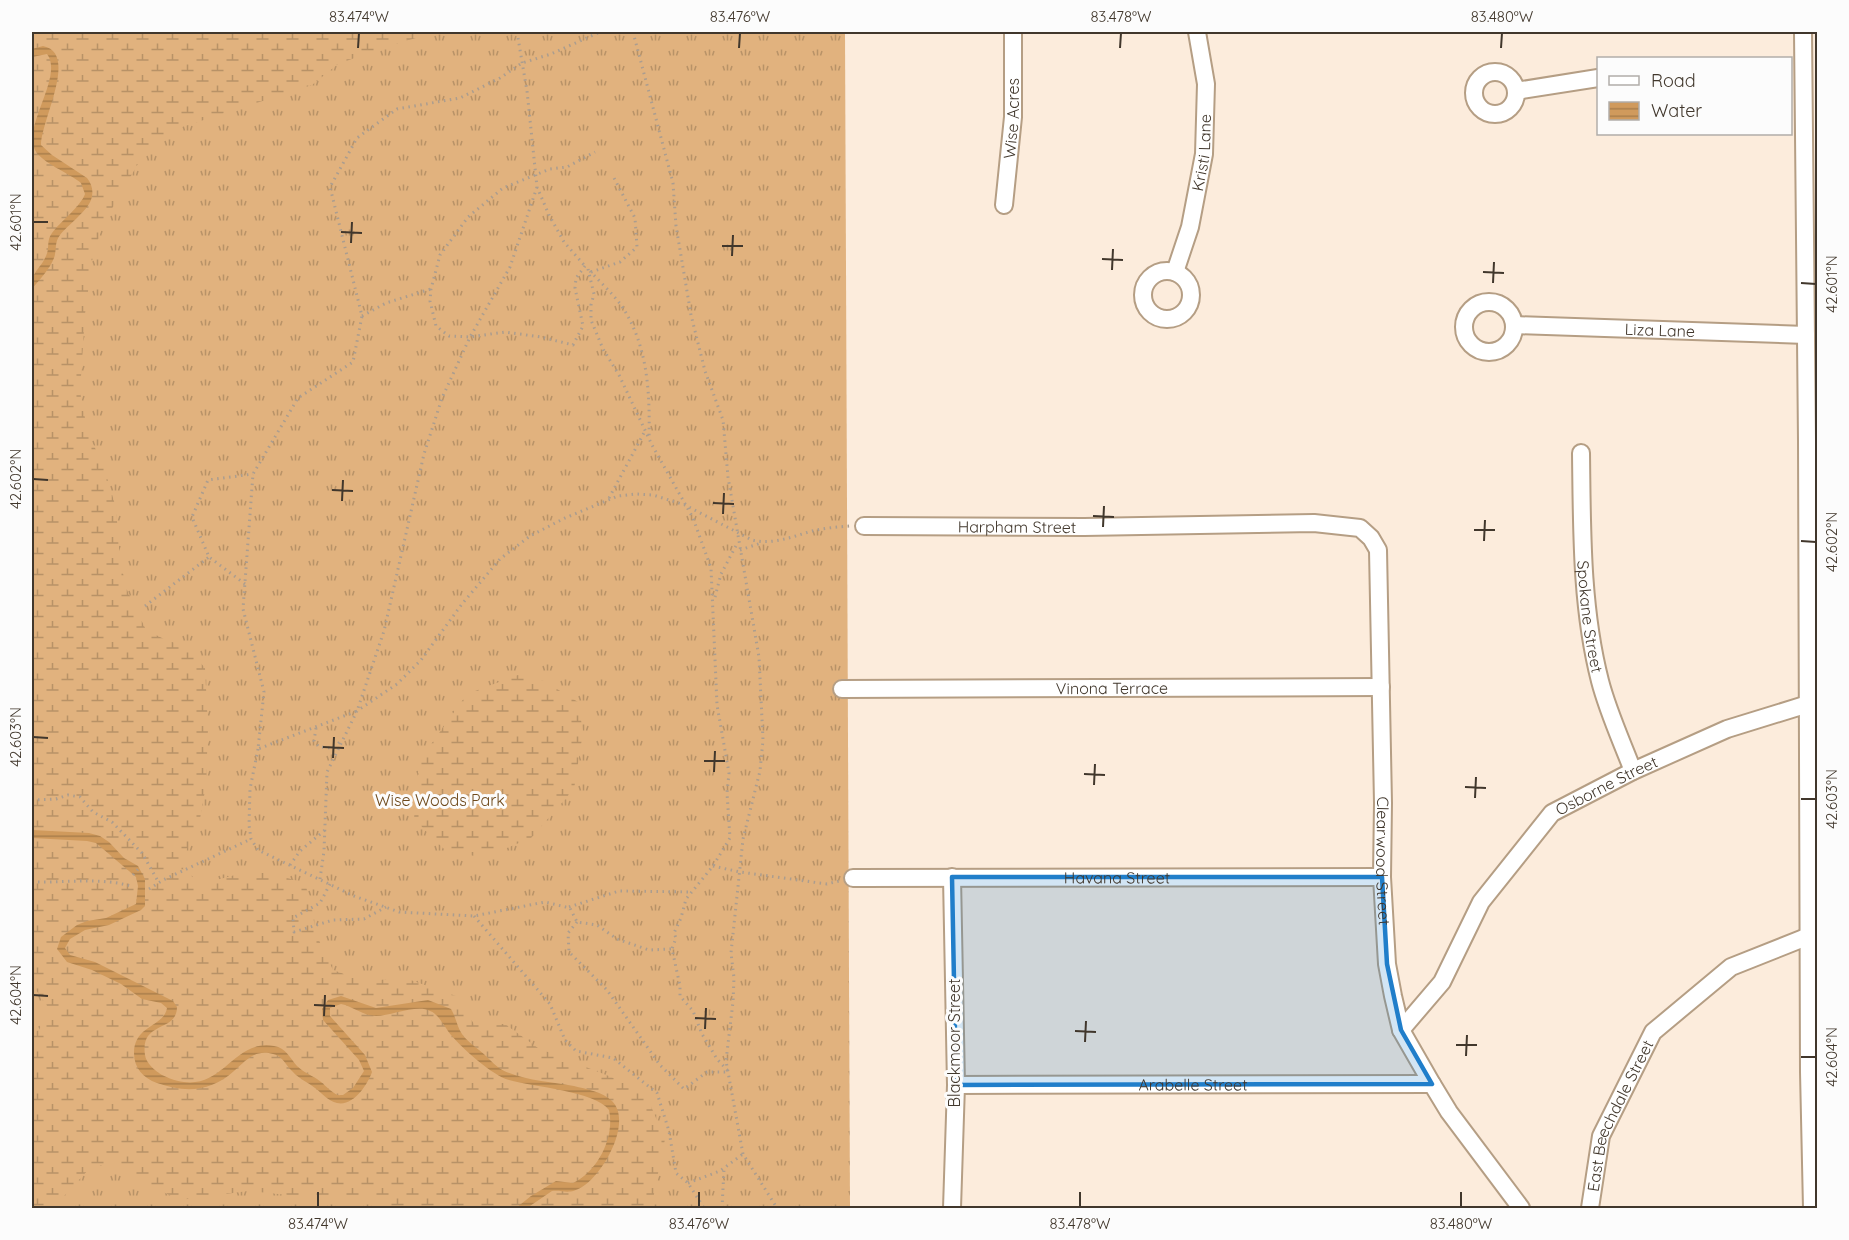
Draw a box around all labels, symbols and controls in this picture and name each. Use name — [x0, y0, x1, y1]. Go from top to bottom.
text: 83.474°W — [329, 7, 390, 26]
text: 83.476°W — [710, 7, 771, 26]
text: 83.478°W — [1091, 7, 1152, 26]
text: 83.480°W — [1471, 7, 1534, 26]
legend — [1597, 57, 1792, 135]
text: Road — [1651, 69, 1696, 92]
street label: Wise Acres — [999, 78, 1023, 160]
text: Water — [1651, 99, 1702, 122]
street label: Kristi Lane — [1187, 114, 1215, 193]
text: 42.601°N — [6, 193, 25, 251]
text: 42.601°N — [1822, 255, 1841, 313]
street label: Liza Lane — [1624, 319, 1695, 341]
text: 42.602°N — [6, 449, 25, 509]
text: 42.602°N — [1822, 512, 1841, 572]
street label: Harpham Street — [958, 516, 1076, 537]
street label: Spokane Street — [1573, 560, 1608, 675]
street label: Vinona Terrace — [1056, 678, 1168, 698]
text: 42.603°N — [6, 707, 25, 767]
street label: Osborne Street — [1552, 751, 1661, 820]
text: 42.603°N — [1822, 769, 1841, 829]
park label: Wise Woods Park — [375, 790, 505, 810]
street label: Clearwood Street — [1372, 796, 1395, 926]
street label: Havana Street — [1064, 867, 1170, 888]
text: 42.604°N — [6, 965, 25, 1025]
street label: Blackmoor Street — [944, 979, 964, 1107]
text: 42.604°N — [1822, 1027, 1841, 1087]
street label: East Beechdale Street — [1583, 1037, 1657, 1193]
street label: Arabelle Street — [1138, 1074, 1248, 1095]
text: 83.474°W — [288, 1214, 349, 1233]
text: 83.476°W — [669, 1214, 730, 1233]
text: 83.478°W — [1050, 1214, 1111, 1233]
text: 83.480°W — [1430, 1214, 1493, 1233]

